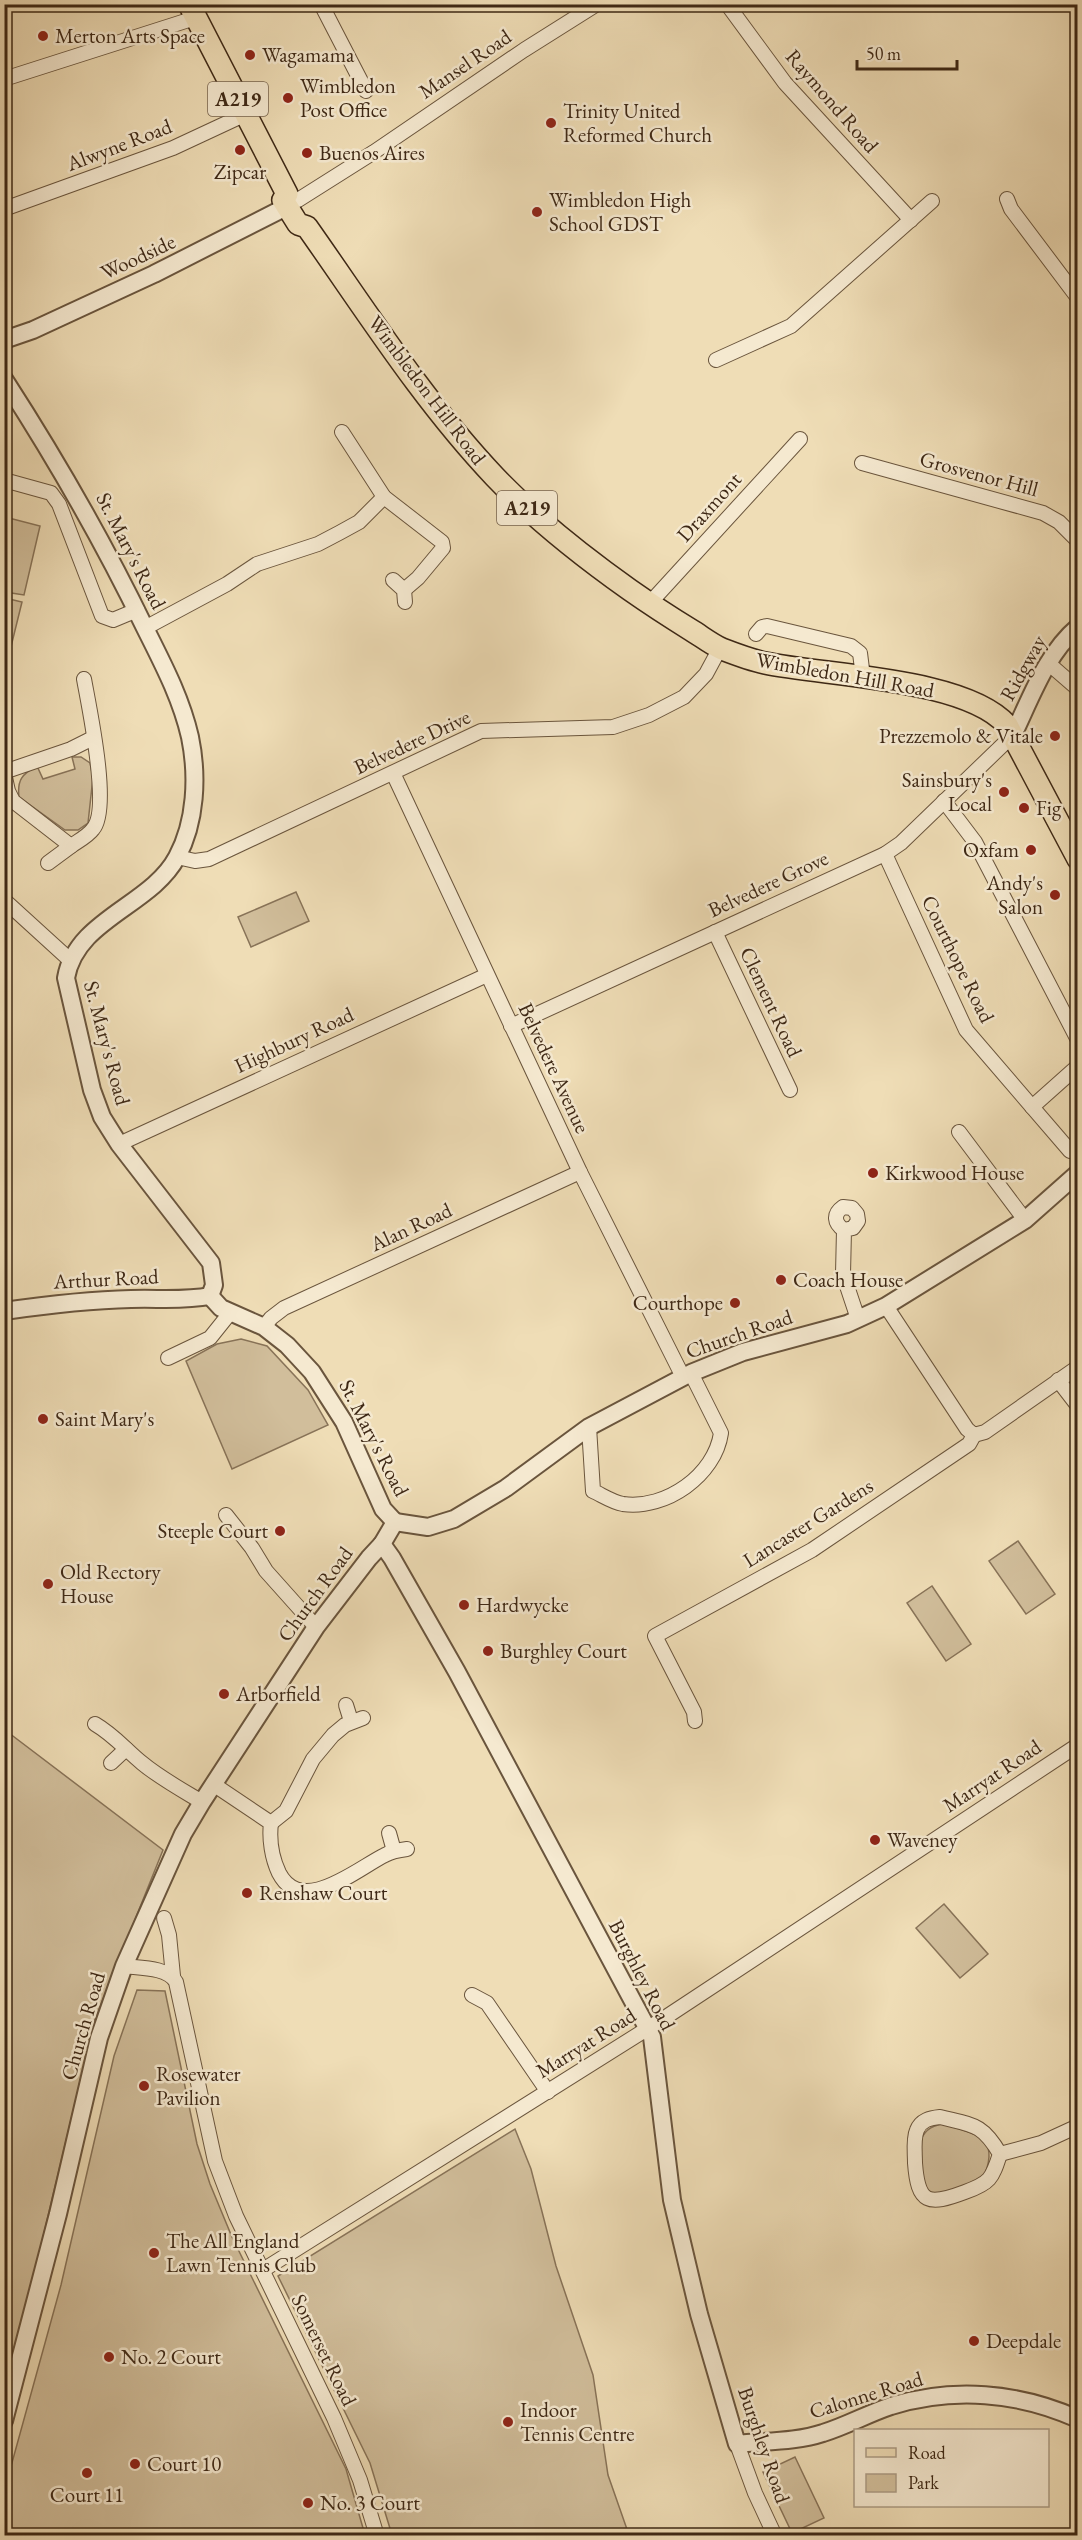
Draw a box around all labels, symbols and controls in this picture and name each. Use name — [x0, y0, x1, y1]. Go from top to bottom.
place label: Merton Arts Space — [55, 22, 205, 49]
street label: Mansel Road — [413, 23, 517, 104]
marker: Merton Arts Space — [36, 29, 50, 43]
scale bar — [857, 33, 958, 71]
place label: Wagamama — [262, 41, 355, 68]
text: 50 m — [866, 42, 901, 65]
street label: Raymond Road — [780, 43, 885, 158]
marker: Wagamama — [243, 48, 257, 62]
place label: Wimbledon Post Office — [300, 72, 396, 123]
road number: A219 — [208, 82, 268, 116]
marker: Wimbledon Post Office — [281, 91, 295, 105]
place label: Trinity United Reformed Church — [563, 97, 712, 148]
street label: Alwyne Road — [61, 112, 176, 177]
marker: Trinity United Reformed Church — [544, 116, 558, 130]
place label: Buenos Aires — [319, 139, 425, 166]
marker: Zipcar — [233, 143, 247, 157]
marker: Buenos Aires — [300, 146, 314, 160]
place label: Zipcar — [214, 158, 266, 185]
place label: Wimbledon High School GDST — [549, 186, 691, 237]
marker: Wimbledon High School GDST — [530, 205, 544, 219]
street label: Woodside — [96, 228, 179, 286]
street label: Wimbledon Hill Road — [362, 309, 493, 470]
street label: Grosvenor Hill — [917, 445, 1041, 502]
street label: Draxmont — [670, 466, 747, 547]
street label: St. Mary's Road — [90, 488, 173, 614]
road number: A219 — [497, 491, 557, 525]
street label: Ridgway — [993, 629, 1052, 705]
street label: Wimbledon Hill Road — [754, 646, 937, 704]
street label: Belvedere Drive — [349, 703, 474, 780]
place label: Prezzemolo & Vitale — [879, 722, 1043, 749]
marker: Prezzemolo & Vitale — [1048, 729, 1062, 743]
place label: Sainsbury's Local — [902, 766, 992, 817]
marker: Sainsbury's Local — [997, 785, 1011, 799]
place label: Fig — [1036, 794, 1062, 821]
marker: Fig — [1017, 801, 1031, 815]
place label: Oxfam — [963, 836, 1019, 863]
marker: Oxfam — [1024, 843, 1038, 857]
street label: Belvedere Grove — [703, 844, 832, 923]
place label: Andy's Salon — [986, 869, 1043, 920]
marker: Andy's Salon — [1048, 888, 1062, 902]
street label: Courthope Road — [916, 891, 1001, 1027]
street label: Clement Road — [734, 942, 809, 1062]
street label: St. Mary's Road — [78, 978, 137, 1108]
street label: Belvedere Avenue — [512, 998, 596, 1137]
street label: Highbury Road — [230, 1000, 358, 1079]
place label: Kirkwood House — [885, 1159, 1024, 1186]
marker: Kirkwood House — [866, 1166, 880, 1180]
street label: Alan Road — [365, 1196, 456, 1258]
street label: Arthur Road — [52, 1262, 160, 1295]
place label: Coach House — [793, 1266, 903, 1293]
marker: Coach House — [774, 1273, 788, 1287]
place label: Courthope — [633, 1289, 723, 1316]
marker: Courthope — [728, 1296, 742, 1310]
street label: Church Road — [682, 1303, 796, 1364]
street label: St. Mary's Road — [333, 1375, 416, 1501]
place label: Saint Mary's — [55, 1405, 154, 1432]
marker: Saint Mary's — [36, 1412, 50, 1426]
street label: Lancaster Gardens — [738, 1472, 878, 1573]
place label: Steeple Court — [157, 1517, 268, 1544]
marker: Steeple Court — [273, 1524, 287, 1538]
street label: Church Road — [271, 1540, 358, 1647]
place label: Old Rectory House — [60, 1558, 161, 1609]
marker: Old Rectory House — [41, 1577, 55, 1591]
place label: Hardwycke — [476, 1591, 569, 1618]
marker: Hardwycke — [457, 1598, 471, 1612]
place label: Burghley Court — [500, 1637, 627, 1664]
marker: Burghley Court — [481, 1644, 495, 1658]
place label: Arborfield — [235, 1680, 321, 1707]
marker: Arborfield — [217, 1687, 231, 1701]
street label: Marryat Road — [937, 1733, 1046, 1818]
place label: Waveney — [887, 1826, 958, 1853]
marker: Waveney — [868, 1833, 882, 1847]
place label: Renshaw Court — [259, 1879, 388, 1906]
marker: Renshaw Court — [240, 1886, 254, 1900]
street label: Burghley Road — [603, 1915, 682, 2035]
street label: Church Road — [54, 1968, 111, 2083]
street label: Marryat Road — [531, 2001, 641, 2084]
place label: Rosewater Pavilion — [156, 2060, 241, 2111]
marker: Rosewater Pavilion — [137, 2079, 151, 2093]
place label: The All England Lawn Tennis Club — [166, 2227, 316, 2278]
marker: The All England Lawn Tennis Club — [147, 2246, 161, 2260]
street label: Somerset Road — [286, 2289, 363, 2411]
place label: Deepdale — [986, 2327, 1061, 2354]
marker: Deepdale — [967, 2334, 981, 2348]
place label: No. 2 Court — [121, 2343, 221, 2370]
marker: No. 2 Court — [102, 2350, 116, 2364]
street label: Calonne Road — [806, 2364, 926, 2425]
street label: Burghley Road — [732, 2383, 797, 2507]
place label: Indoor Tennis Centre — [520, 2396, 634, 2447]
marker: Indoor Tennis Centre — [501, 2415, 515, 2429]
legend — [854, 2429, 1049, 2507]
text: Road — [908, 2441, 947, 2464]
place label: Court 10 — [147, 2450, 221, 2477]
marker: Court 10 — [128, 2457, 142, 2471]
marker: Court 11 — [80, 2466, 94, 2480]
text: Park — [908, 2471, 939, 2494]
place label: Court 11 — [50, 2481, 124, 2508]
place label: No. 3 Court — [320, 2489, 420, 2516]
marker: No. 3 Court — [301, 2496, 315, 2510]

